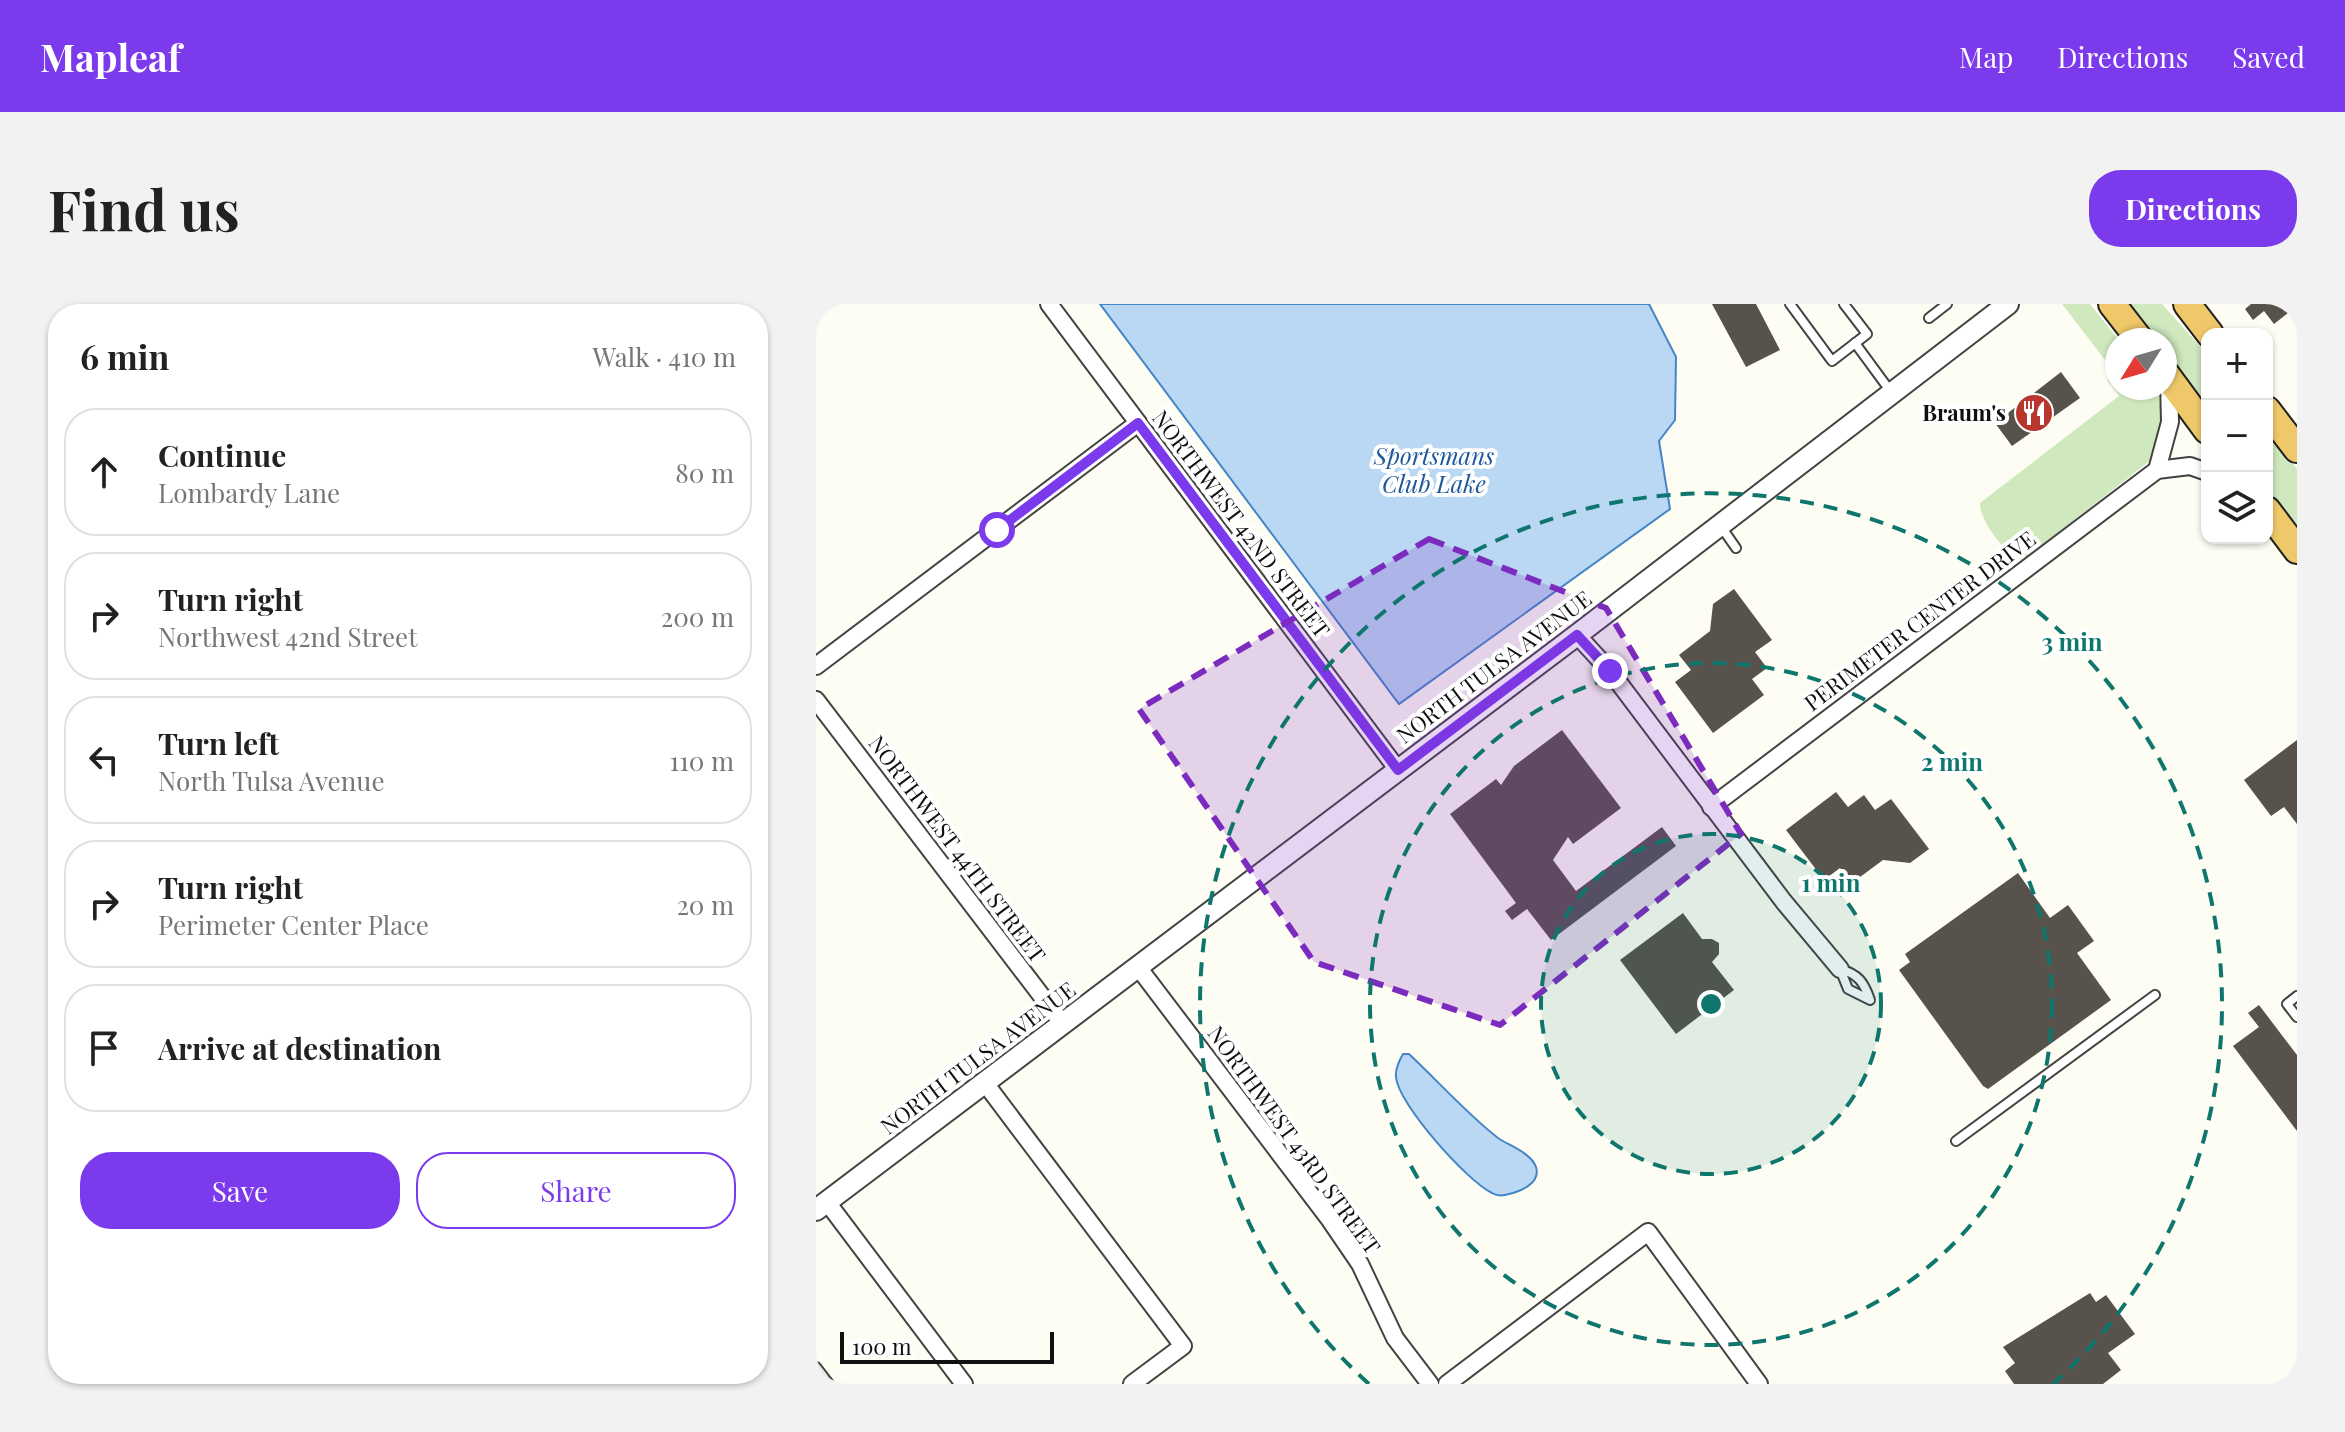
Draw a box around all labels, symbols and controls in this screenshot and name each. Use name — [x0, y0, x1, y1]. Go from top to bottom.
text: Mapleaf — [40, 31, 181, 82]
text: Map — [1959, 38, 2013, 75]
text: Directions — [2057, 38, 2188, 75]
text: Saved — [2232, 38, 2305, 75]
button: Directions — [2089, 170, 2297, 247]
text: Find us — [48, 171, 240, 246]
north arrow — [2105, 328, 2177, 400]
map controls — [2201, 328, 2273, 544]
button: + — [2201, 328, 2273, 400]
text: 6 min — [80, 333, 169, 379]
text: Walk · 410 m — [593, 339, 736, 374]
restaurant icon: Braum's — [2013, 392, 2055, 434]
place label: Braum's — [1922, 397, 2006, 427]
button: − — [2201, 400, 2273, 472]
street label: NORTHWEST 42ND STREET — [1146, 403, 1338, 644]
text: Continue — [158, 435, 286, 475]
water label: Sportsmans Club Lake — [1373, 439, 1494, 499]
icon: ahead — [82, 450, 126, 494]
text: 80 m — [675, 455, 734, 490]
button: layers — [2201, 472, 2273, 544]
text: Lombardy Lane — [158, 475, 340, 510]
route start — [979, 512, 1015, 548]
street label: PERIMETER CENTER DRIVE — [1798, 523, 2041, 717]
text: Turn right — [158, 579, 303, 619]
street label: NORTH TULSA AVENUE — [1390, 583, 1597, 749]
icon: right — [82, 594, 126, 638]
text: 200 m — [661, 599, 734, 634]
text: Northwest 42nd Street — [158, 619, 417, 654]
text: 3 min — [2041, 625, 2103, 657]
route end — [1592, 653, 1628, 689]
text: Turn left — [158, 723, 279, 763]
street label: NORTHWEST 44TH STREET — [862, 729, 1053, 968]
icon: left — [82, 738, 126, 782]
text: 110 m — [670, 743, 734, 778]
text: 2 min — [1921, 745, 1983, 777]
text: North Tulsa Avenue — [158, 763, 385, 798]
text: 1 min — [1802, 866, 1861, 898]
text: Turn right — [158, 867, 303, 907]
icon: right — [82, 882, 126, 926]
text: 20 m — [676, 887, 734, 922]
text: Perimeter Center Place — [158, 907, 429, 942]
street label: NORTH TULSA AVENUE — [874, 974, 1081, 1140]
centre of rings — [1697, 990, 1725, 1018]
street label: NORTHWEST 43RD STREET — [1202, 1019, 1388, 1260]
icon: arrive — [82, 1026, 126, 1070]
text: Arrive at destination — [158, 1028, 441, 1068]
button: Save — [80, 1152, 400, 1229]
button: Share — [416, 1152, 736, 1229]
scale bar — [840, 1328, 1054, 1364]
text: 100 m — [852, 1331, 912, 1361]

